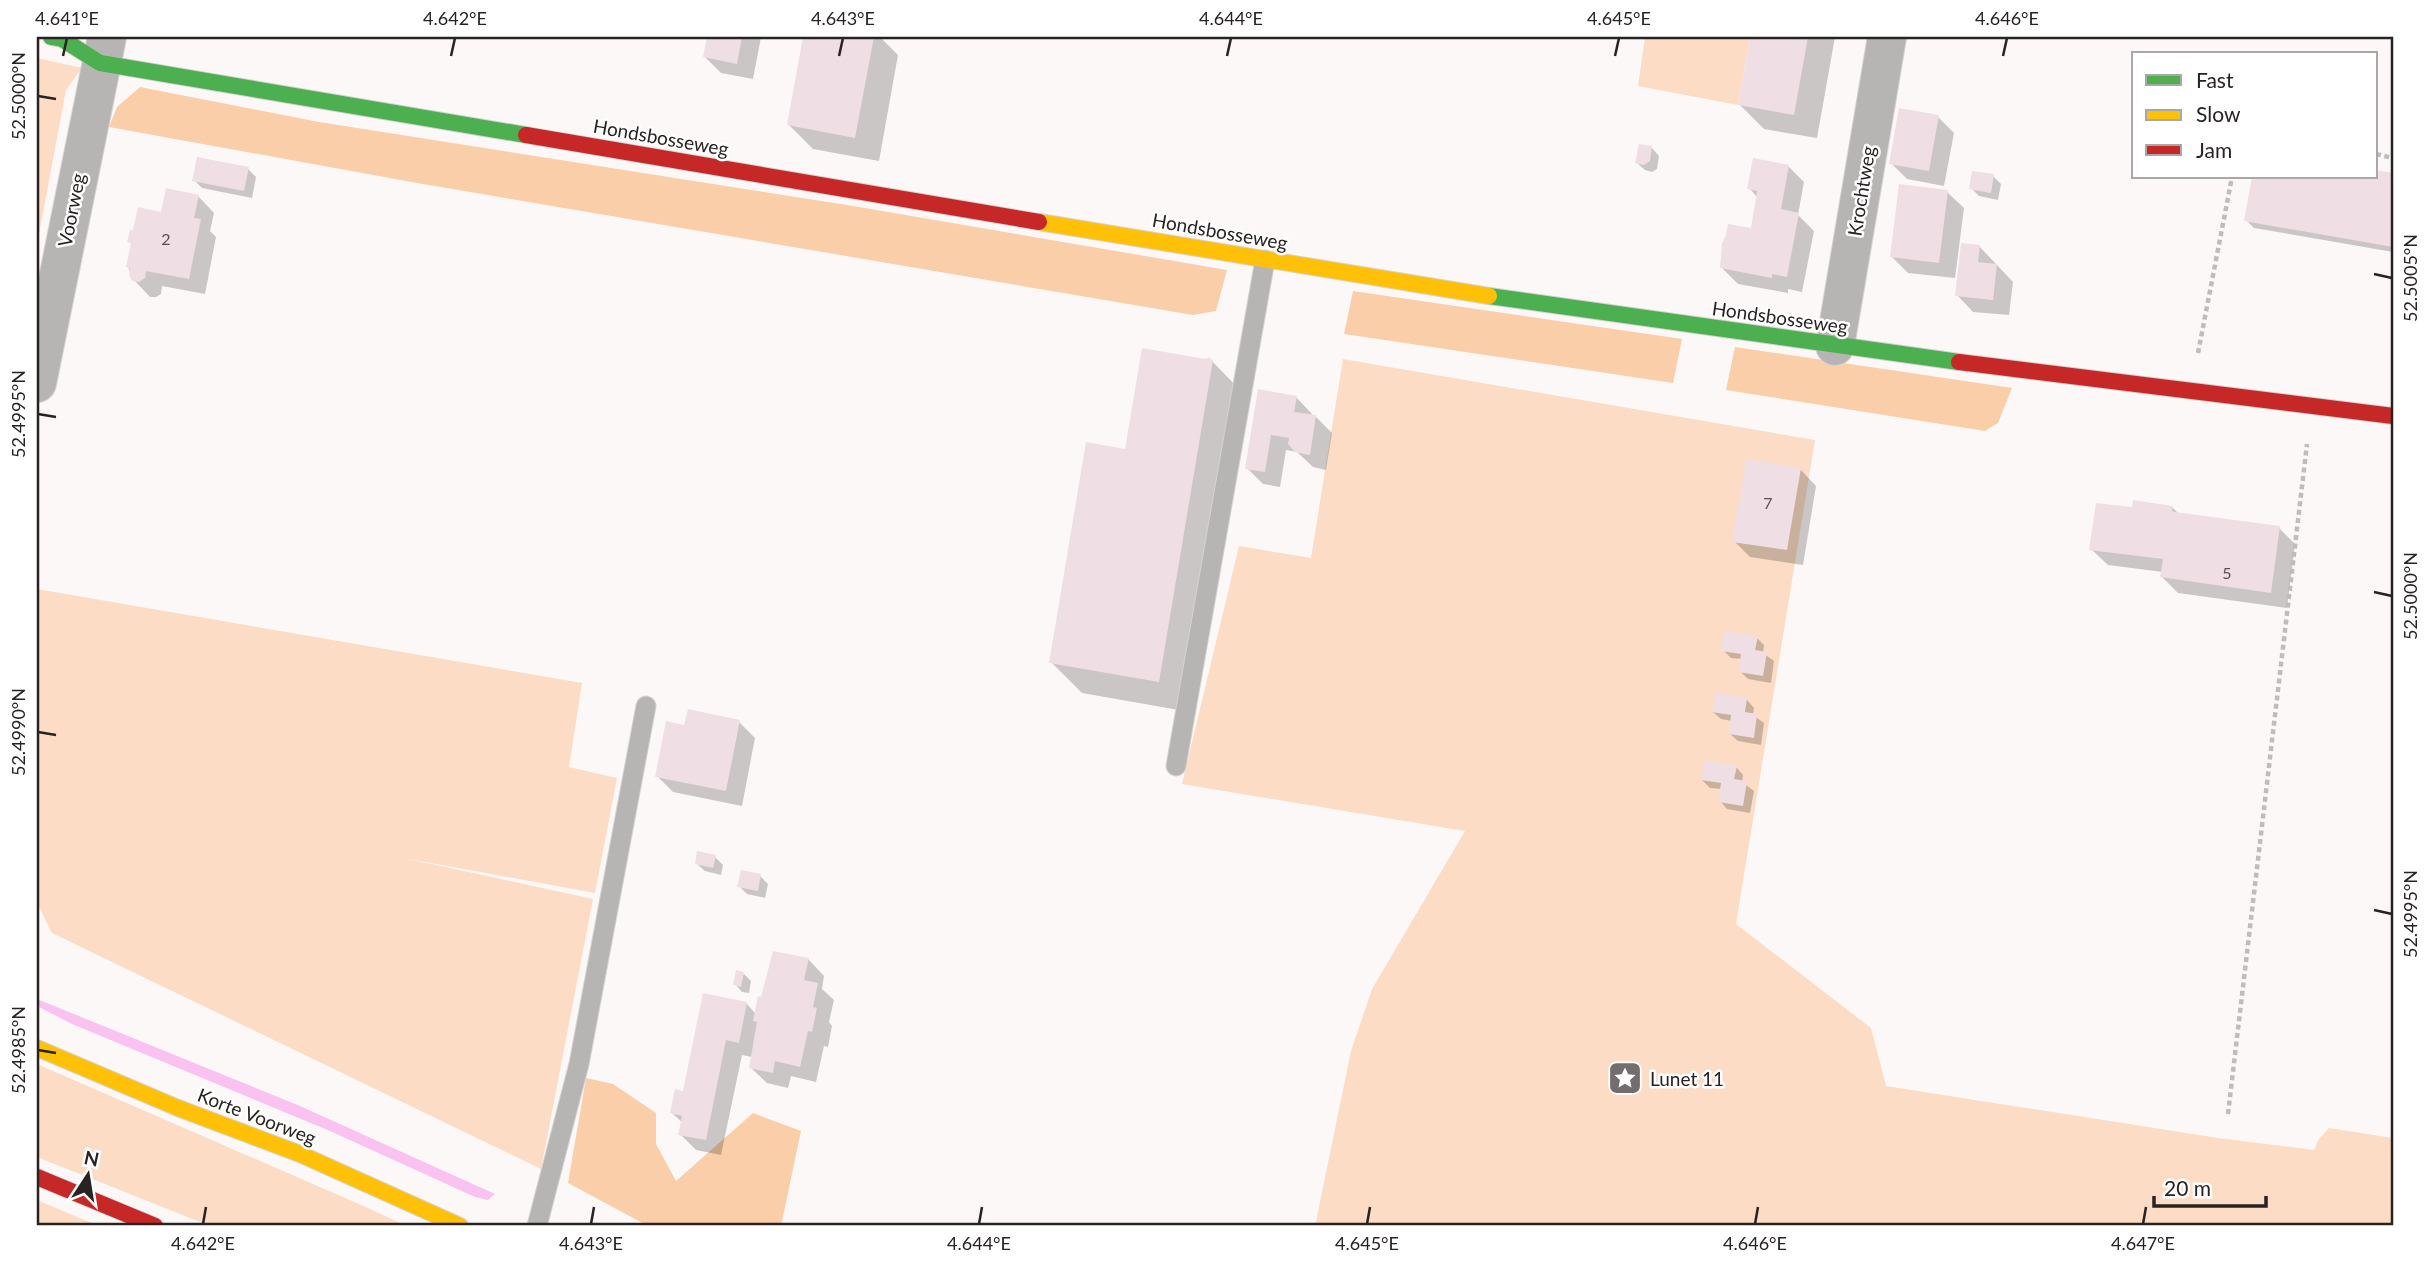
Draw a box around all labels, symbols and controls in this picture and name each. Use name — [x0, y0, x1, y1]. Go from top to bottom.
text: 4.641°E — [35, 7, 99, 29]
text: 4.642°E — [423, 7, 487, 29]
text: 4.643°E — [811, 7, 875, 29]
text: 4.644°E — [1199, 7, 1263, 29]
text: 4.645°E — [1587, 7, 1651, 29]
text: 4.646°E — [1975, 7, 2039, 29]
text: 52.5000°N — [7, 52, 29, 140]
legend — [2132, 52, 2378, 178]
text: Fast — [2196, 67, 2234, 92]
text: Slow — [2196, 101, 2241, 126]
street label: Hondsbosseweg — [592, 114, 731, 160]
text: Jam — [2196, 137, 2232, 162]
street label: Krochtweg — [1843, 144, 1879, 238]
street label: Voorweg — [53, 171, 89, 249]
street label: Hondsbosseweg — [1151, 208, 1290, 254]
house number: 2 — [161, 229, 171, 248]
text: 52.5005°N — [2399, 234, 2421, 322]
street label: Hondsbosseweg — [1711, 296, 1850, 338]
text: 52.4995°N — [7, 370, 29, 458]
house number: 7 — [1763, 493, 1773, 512]
text: 52.5000°N — [2399, 552, 2421, 640]
house number: 5 — [2222, 563, 2232, 582]
text: 52.4990°N — [7, 688, 29, 776]
text: 52.4995°N — [2399, 870, 2421, 958]
text: 52.4985°N — [7, 1006, 29, 1094]
place icon: Lunet 11 — [1606, 1059, 1644, 1097]
place label: Lunet 11 — [1650, 1067, 1724, 1090]
street label: Korte Voorweg — [194, 1083, 320, 1149]
north arrow — [52, 1140, 122, 1210]
text: N — [82, 1145, 101, 1171]
scale bar — [2154, 1165, 2266, 1209]
text: 20 m — [2164, 1175, 2211, 1200]
text: 4.642°E — [171, 1232, 235, 1254]
text: 4.643°E — [559, 1232, 623, 1254]
text: 4.644°E — [947, 1232, 1011, 1254]
text: 4.645°E — [1335, 1232, 1399, 1254]
text: 4.646°E — [1723, 1232, 1787, 1254]
text: 4.647°E — [2111, 1232, 2175, 1254]

